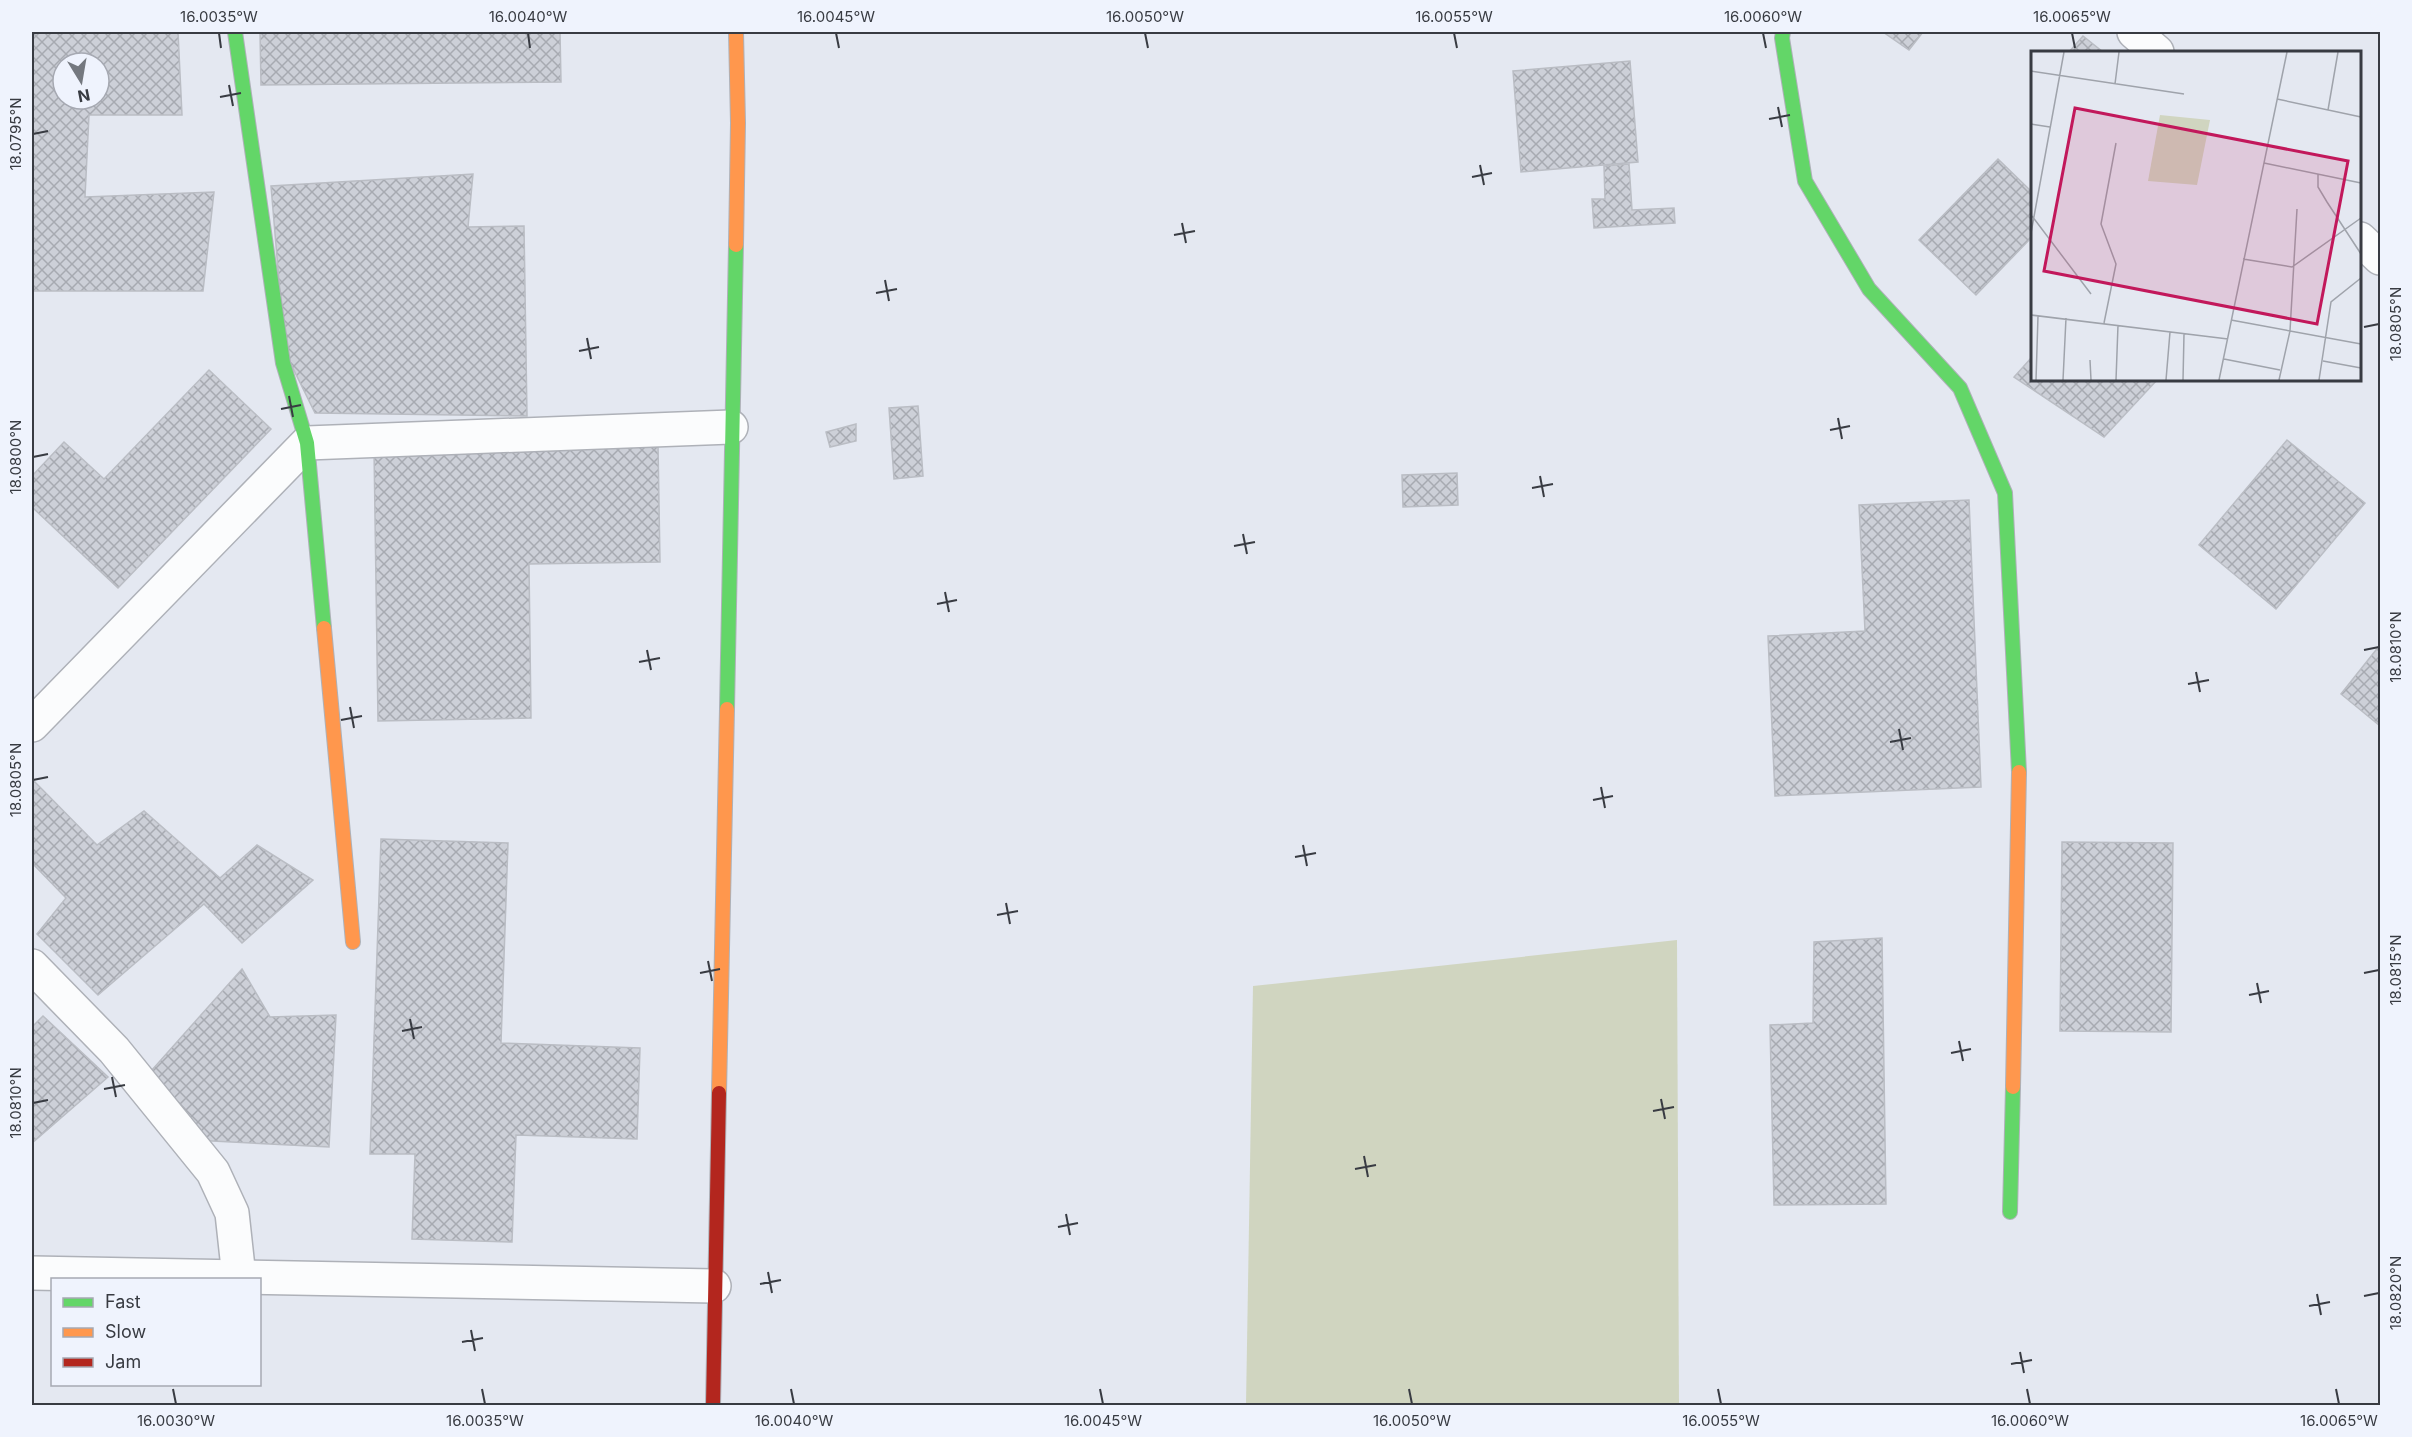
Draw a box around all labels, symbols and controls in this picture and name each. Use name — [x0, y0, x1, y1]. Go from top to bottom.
text: 16.0035°W — [180, 7, 258, 26]
text: 16.0040°W — [489, 7, 567, 26]
text: 16.0045°W — [797, 7, 875, 26]
text: 16.0050°W — [1106, 7, 1184, 26]
text: 16.0055°W — [1415, 7, 1493, 26]
text: 16.0060°W — [1724, 7, 1802, 26]
text: 16.0065°W — [2033, 7, 2111, 26]
north arrow — [51, 51, 111, 111]
inset map — [2031, 51, 2361, 381]
text: N — [76, 85, 92, 107]
text: 18.0795°N — [6, 97, 25, 171]
text: 18.0805°N — [2386, 287, 2405, 361]
text: 18.0800°N — [6, 420, 25, 494]
text: 18.0810°N — [2386, 611, 2405, 683]
text: 18.0805°N — [6, 743, 25, 817]
text: 18.0815°N — [2386, 934, 2405, 1006]
text: 18.0810°N — [6, 1067, 25, 1139]
text: 18.0820°N — [2386, 1256, 2405, 1330]
legend — [51, 1278, 261, 1386]
text: Fast — [105, 1291, 141, 1312]
text: Slow — [105, 1321, 146, 1342]
text: Jam — [105, 1351, 141, 1372]
text: 16.0030°W — [137, 1411, 215, 1430]
text: 16.0035°W — [446, 1411, 524, 1430]
text: 16.0040°W — [755, 1411, 833, 1430]
text: 16.0045°W — [1064, 1411, 1142, 1430]
text: 16.0050°W — [1373, 1411, 1451, 1430]
text: 16.0055°W — [1682, 1411, 1760, 1430]
text: 16.0060°W — [1991, 1411, 2069, 1430]
text: 16.0065°W — [2300, 1411, 2378, 1430]

